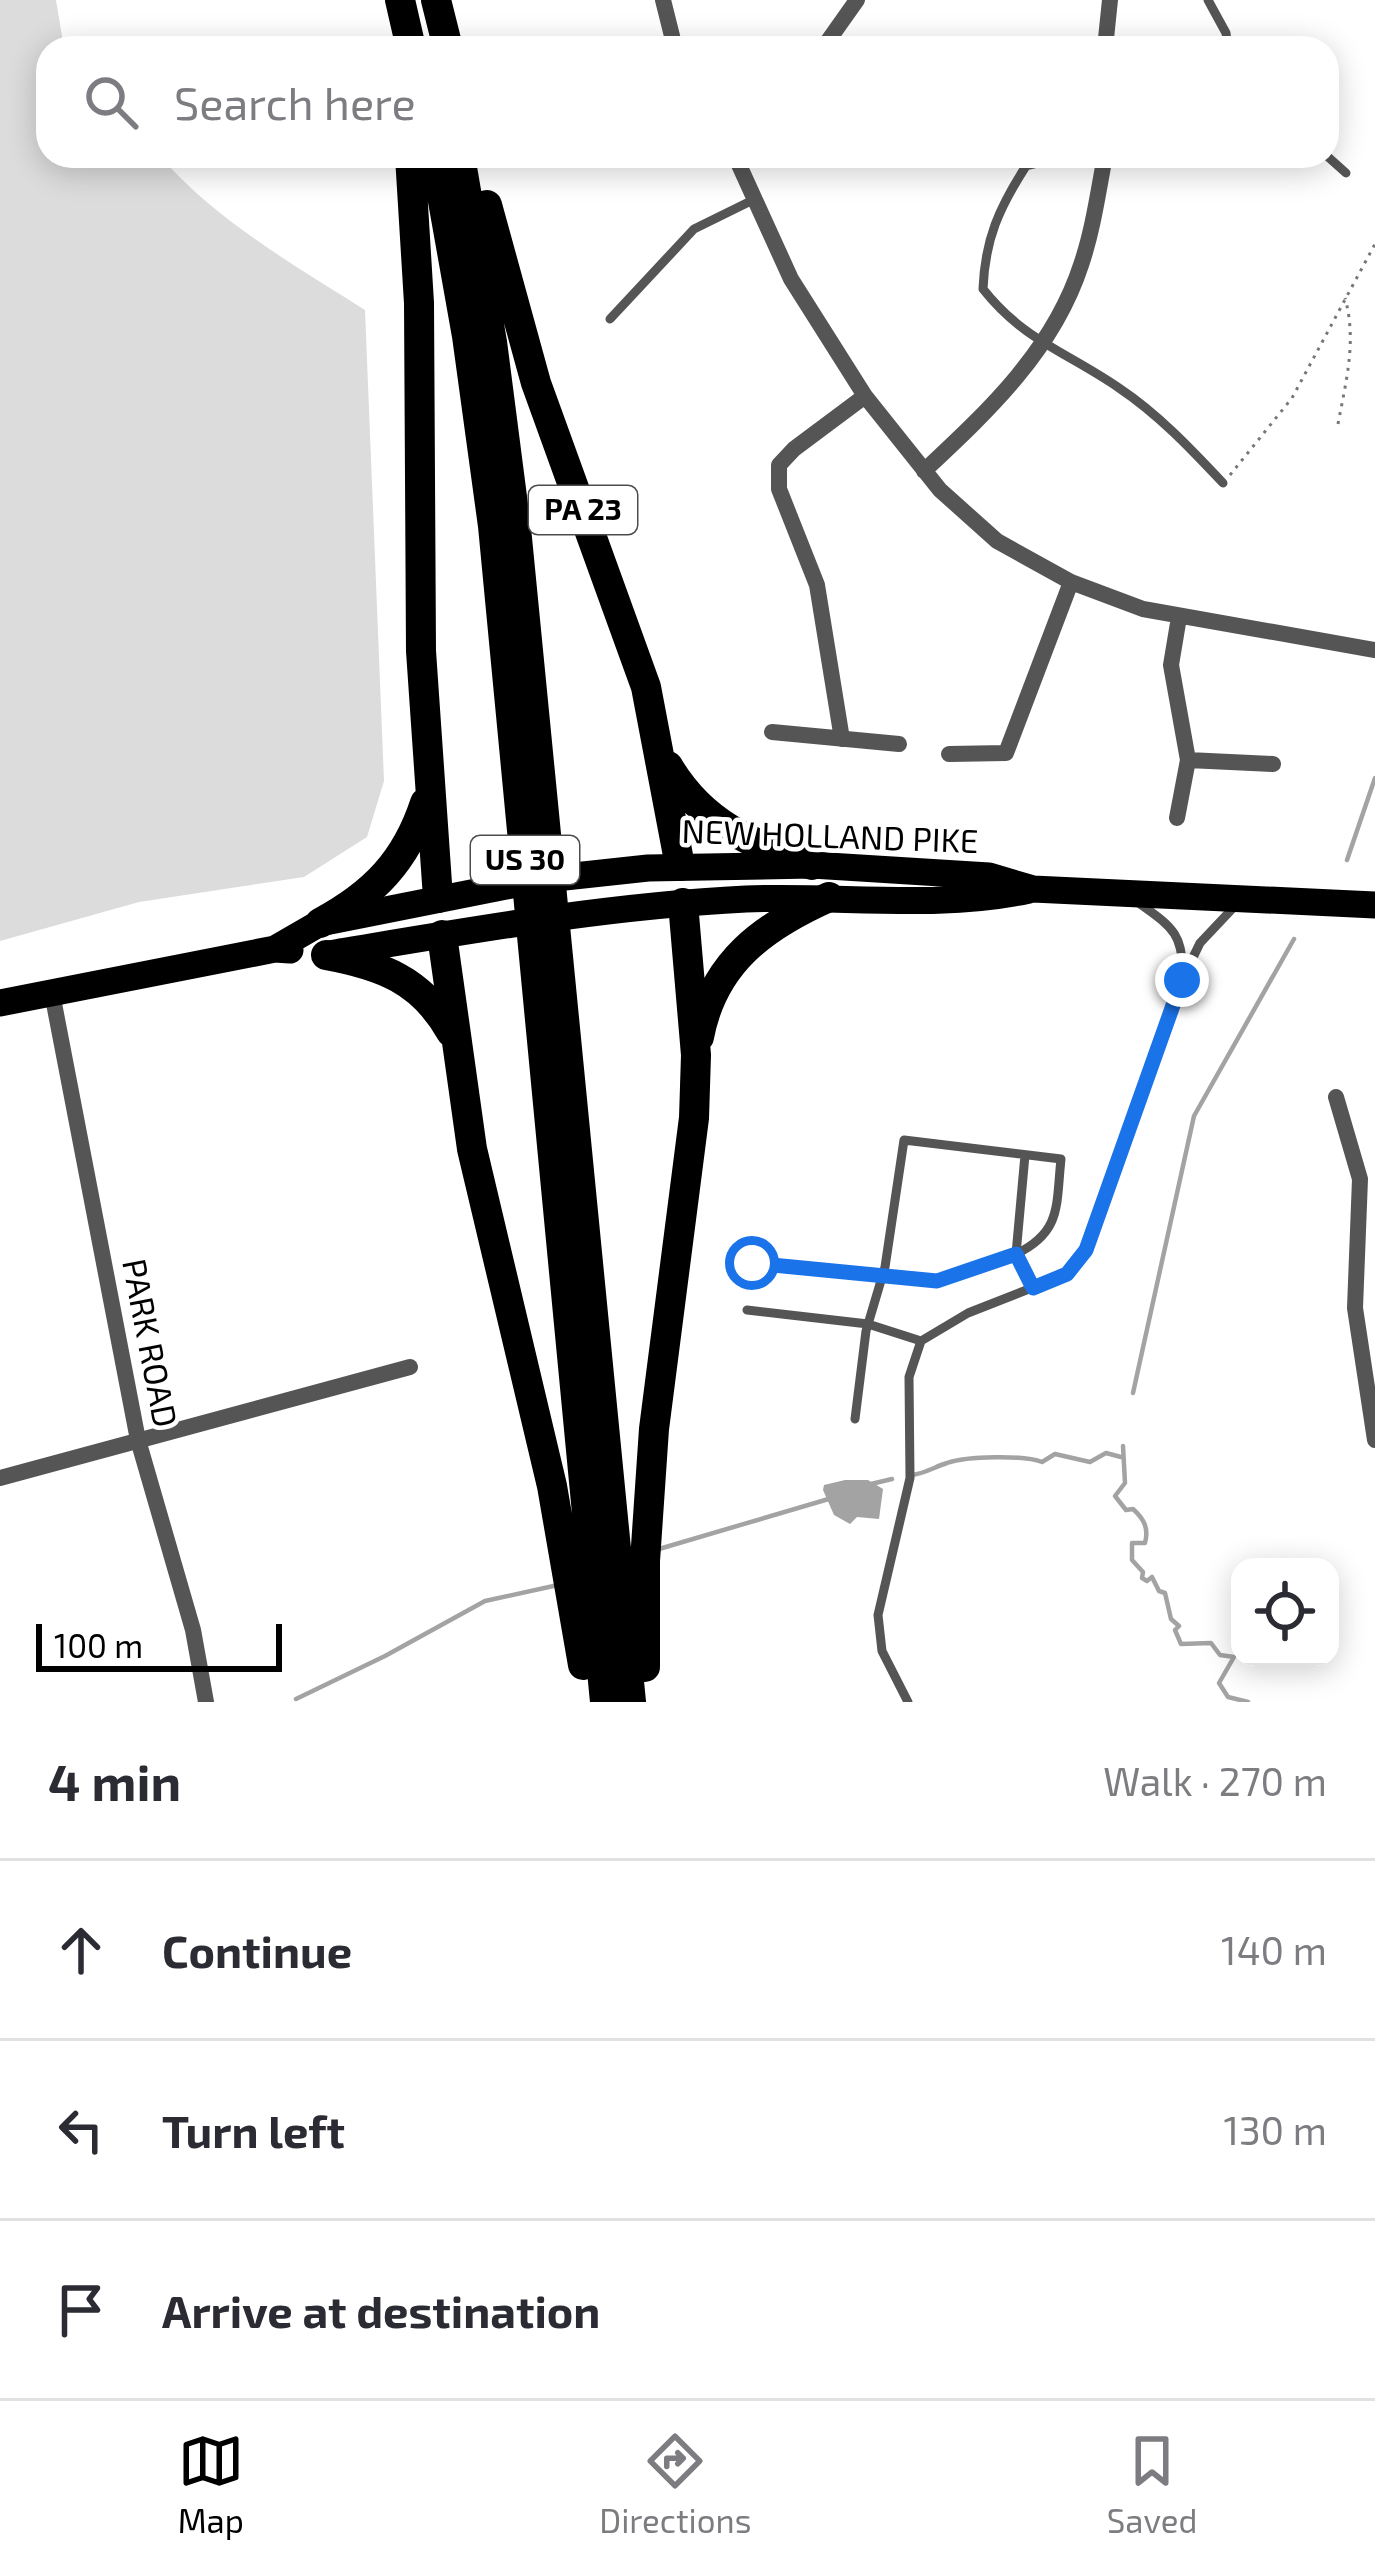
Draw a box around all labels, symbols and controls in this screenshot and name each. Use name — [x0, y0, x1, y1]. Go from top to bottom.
search box — [36, 36, 1339, 168]
icon: search — [78, 69, 144, 135]
text: Search here — [174, 75, 416, 129]
road number: PA 23 — [529, 486, 637, 534]
street label: NEW HOLLAND PIKE — [681, 810, 979, 860]
road number: US 30 — [471, 836, 579, 884]
route end — [1155, 953, 1209, 1007]
route start — [725, 1236, 779, 1290]
street label: PARK ROAD — [115, 1255, 187, 1430]
map controls — [1231, 1558, 1339, 1666]
button: locate — [1231, 1558, 1339, 1666]
scale bar — [36, 1618, 282, 1671]
text: 100 m — [54, 1625, 143, 1665]
text: 4 min — [48, 1750, 181, 1811]
text: Walk · 270 m — [1103, 1757, 1327, 1804]
icon: ahead — [48, 1917, 114, 1983]
text: Continue — [162, 1923, 352, 1977]
text: 140 m — [1221, 1926, 1327, 1973]
icon: left — [48, 2097, 114, 2163]
text: Turn left — [162, 2103, 345, 2157]
text: 130 m — [1223, 2106, 1327, 2153]
icon: arrive — [48, 2277, 114, 2343]
text: Arrive at destination — [162, 2283, 600, 2337]
tab: Map — [178, 2428, 244, 2540]
tab: Directions — [599, 2428, 751, 2540]
tab: Saved — [1107, 2428, 1197, 2540]

